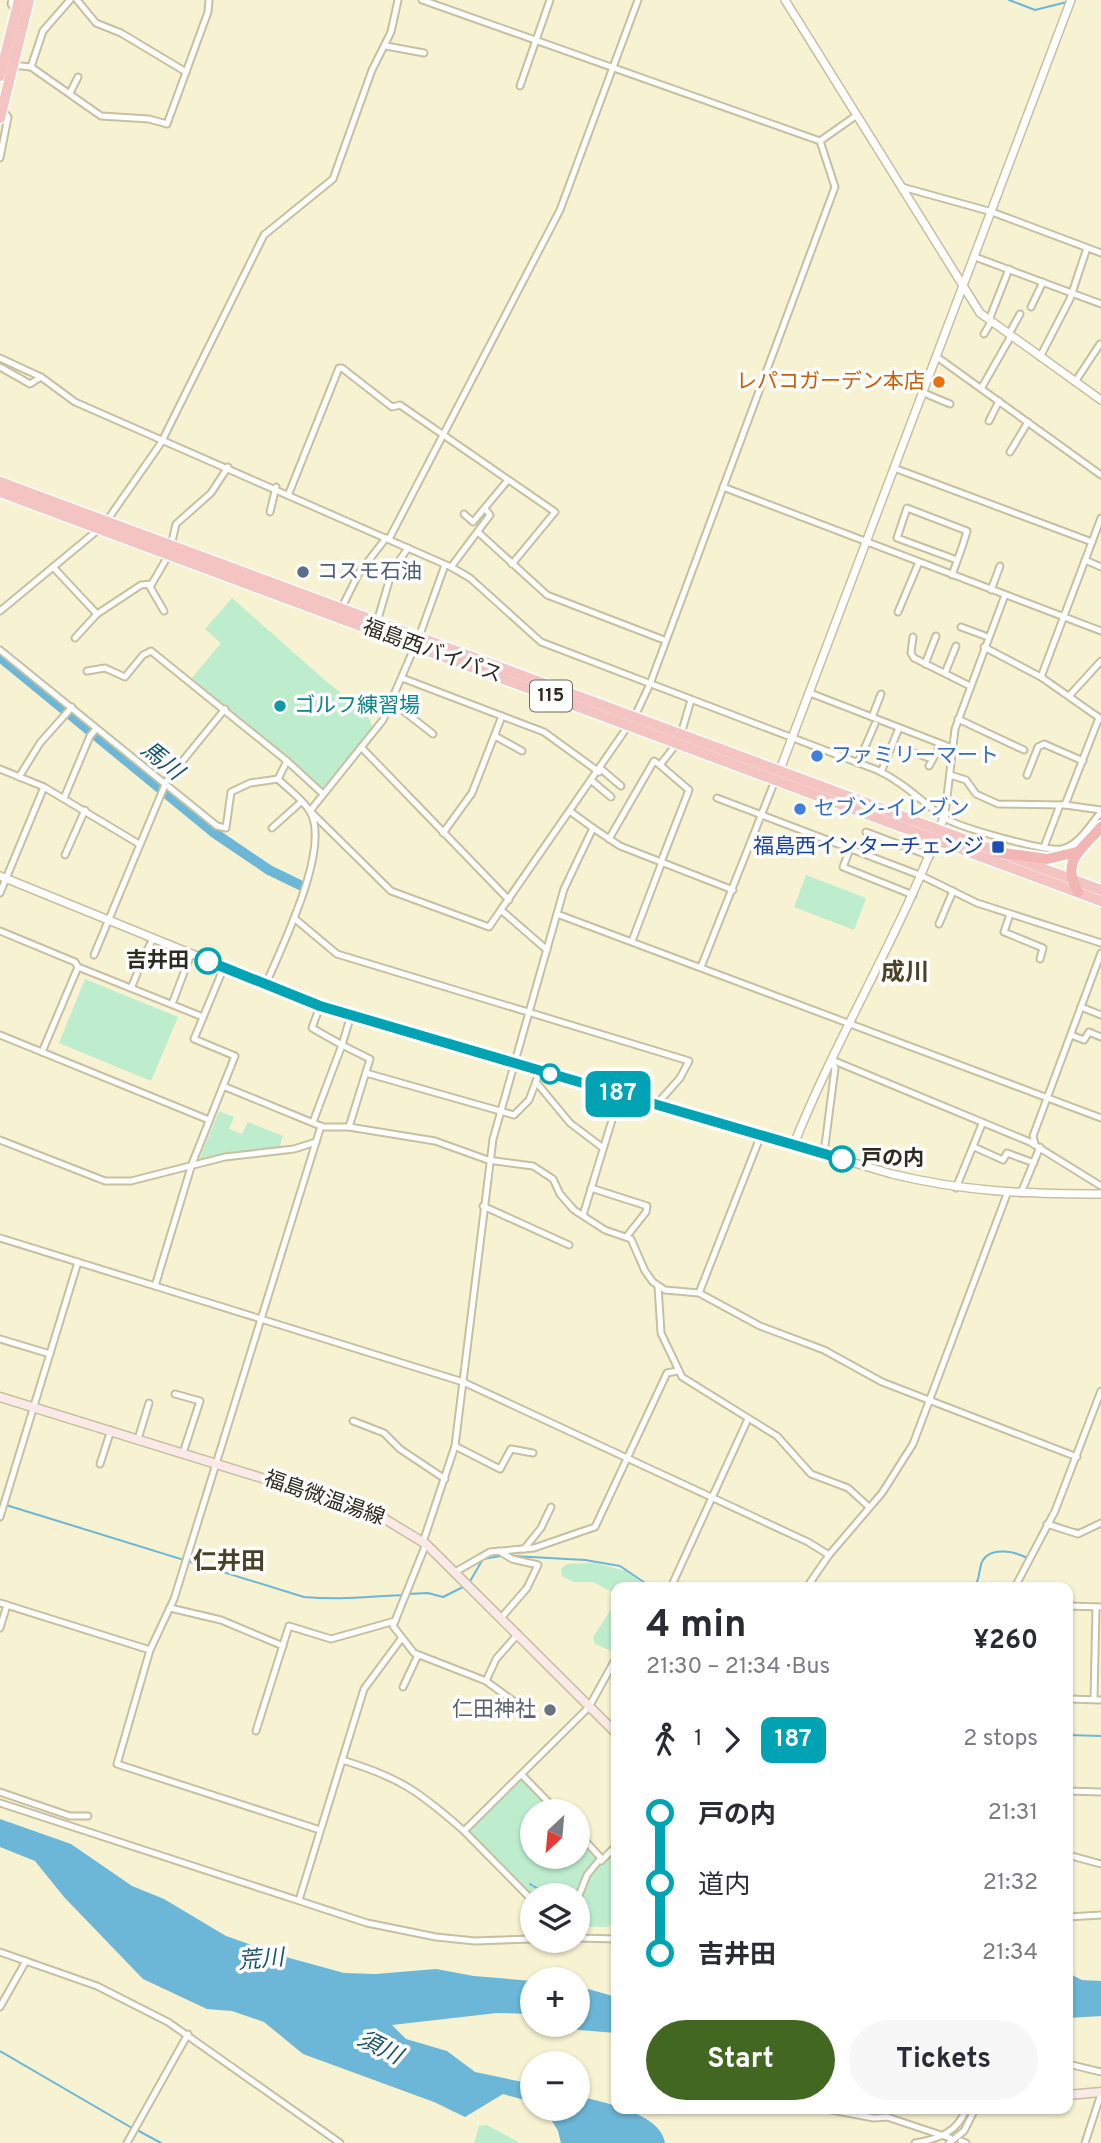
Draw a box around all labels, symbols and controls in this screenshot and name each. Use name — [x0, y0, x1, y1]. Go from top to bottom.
place label: レパコガーデン本店 — [736, 369, 925, 396]
marker: レパコガーデン本店 — [931, 374, 947, 390]
place label: コスモ石油 — [317, 559, 422, 586]
marker: コスモ石油 — [295, 564, 311, 580]
street label: 福島西バイパス — [359, 614, 505, 690]
road number: 115 — [530, 680, 572, 712]
place label: ゴルフ練習場 — [294, 693, 420, 720]
marker: ゴルフ練習場 — [272, 698, 288, 714]
water label: 馬川 — [134, 736, 190, 790]
place label: ファミリーマート — [831, 743, 999, 770]
marker: ファミリーマート — [809, 748, 825, 764]
place label: セブン-イレブン — [814, 796, 969, 823]
marker: セブン-イレブン — [792, 801, 808, 817]
place label: 福島西インターチェンジ — [753, 834, 984, 861]
marker: 福島西インターチェンジ — [990, 839, 1006, 855]
place label: 吉井田 — [126, 948, 189, 975]
marker: 吉井田 — [195, 948, 221, 974]
district label: 成川 — [881, 959, 929, 989]
unlabelled marker — [540, 1064, 560, 1084]
line badge: 187 — [578, 1071, 658, 1117]
text: 187 — [599, 1079, 637, 1109]
marker: 戸の内 — [829, 1146, 855, 1172]
place label: 戸の内 — [861, 1146, 924, 1173]
street label: 福島微温湯線 — [260, 1466, 388, 1532]
district label: 仁井田 — [193, 1548, 265, 1578]
text: 4 min — [646, 1602, 746, 1651]
text: ¥260 — [973, 1625, 1038, 1658]
text: 21:30 – 21:34 · Bus — [646, 1653, 830, 1682]
place label: 仁田神社 — [452, 1697, 536, 1724]
marker: 仁田神社 — [542, 1702, 558, 1718]
icon: walk — [646, 1721, 684, 1759]
icon: forward — [713, 1721, 751, 1759]
text: 1 — [694, 1725, 703, 1754]
text: 187 — [775, 1725, 812, 1755]
text: 2 stops — [963, 1725, 1038, 1754]
north arrow — [520, 1799, 590, 1869]
map controls — [520, 1799, 590, 2121]
text: 21:31 — [988, 1799, 1038, 1828]
text: 戸の内 — [698, 1800, 776, 1833]
text: 21:32 — [983, 1869, 1038, 1898]
text: 道内 — [698, 1870, 750, 1903]
button: layers — [520, 1883, 590, 1953]
text: 21:34 — [982, 1939, 1038, 1968]
text: 吉井田 — [698, 1940, 776, 1973]
water label: 荒川 — [237, 1944, 288, 1977]
button: + — [520, 1967, 590, 2037]
button: Start — [646, 2020, 835, 2100]
button: Tickets — [849, 2020, 1038, 2100]
water label: 須川 — [352, 2026, 409, 2073]
button: − — [520, 2051, 590, 2121]

